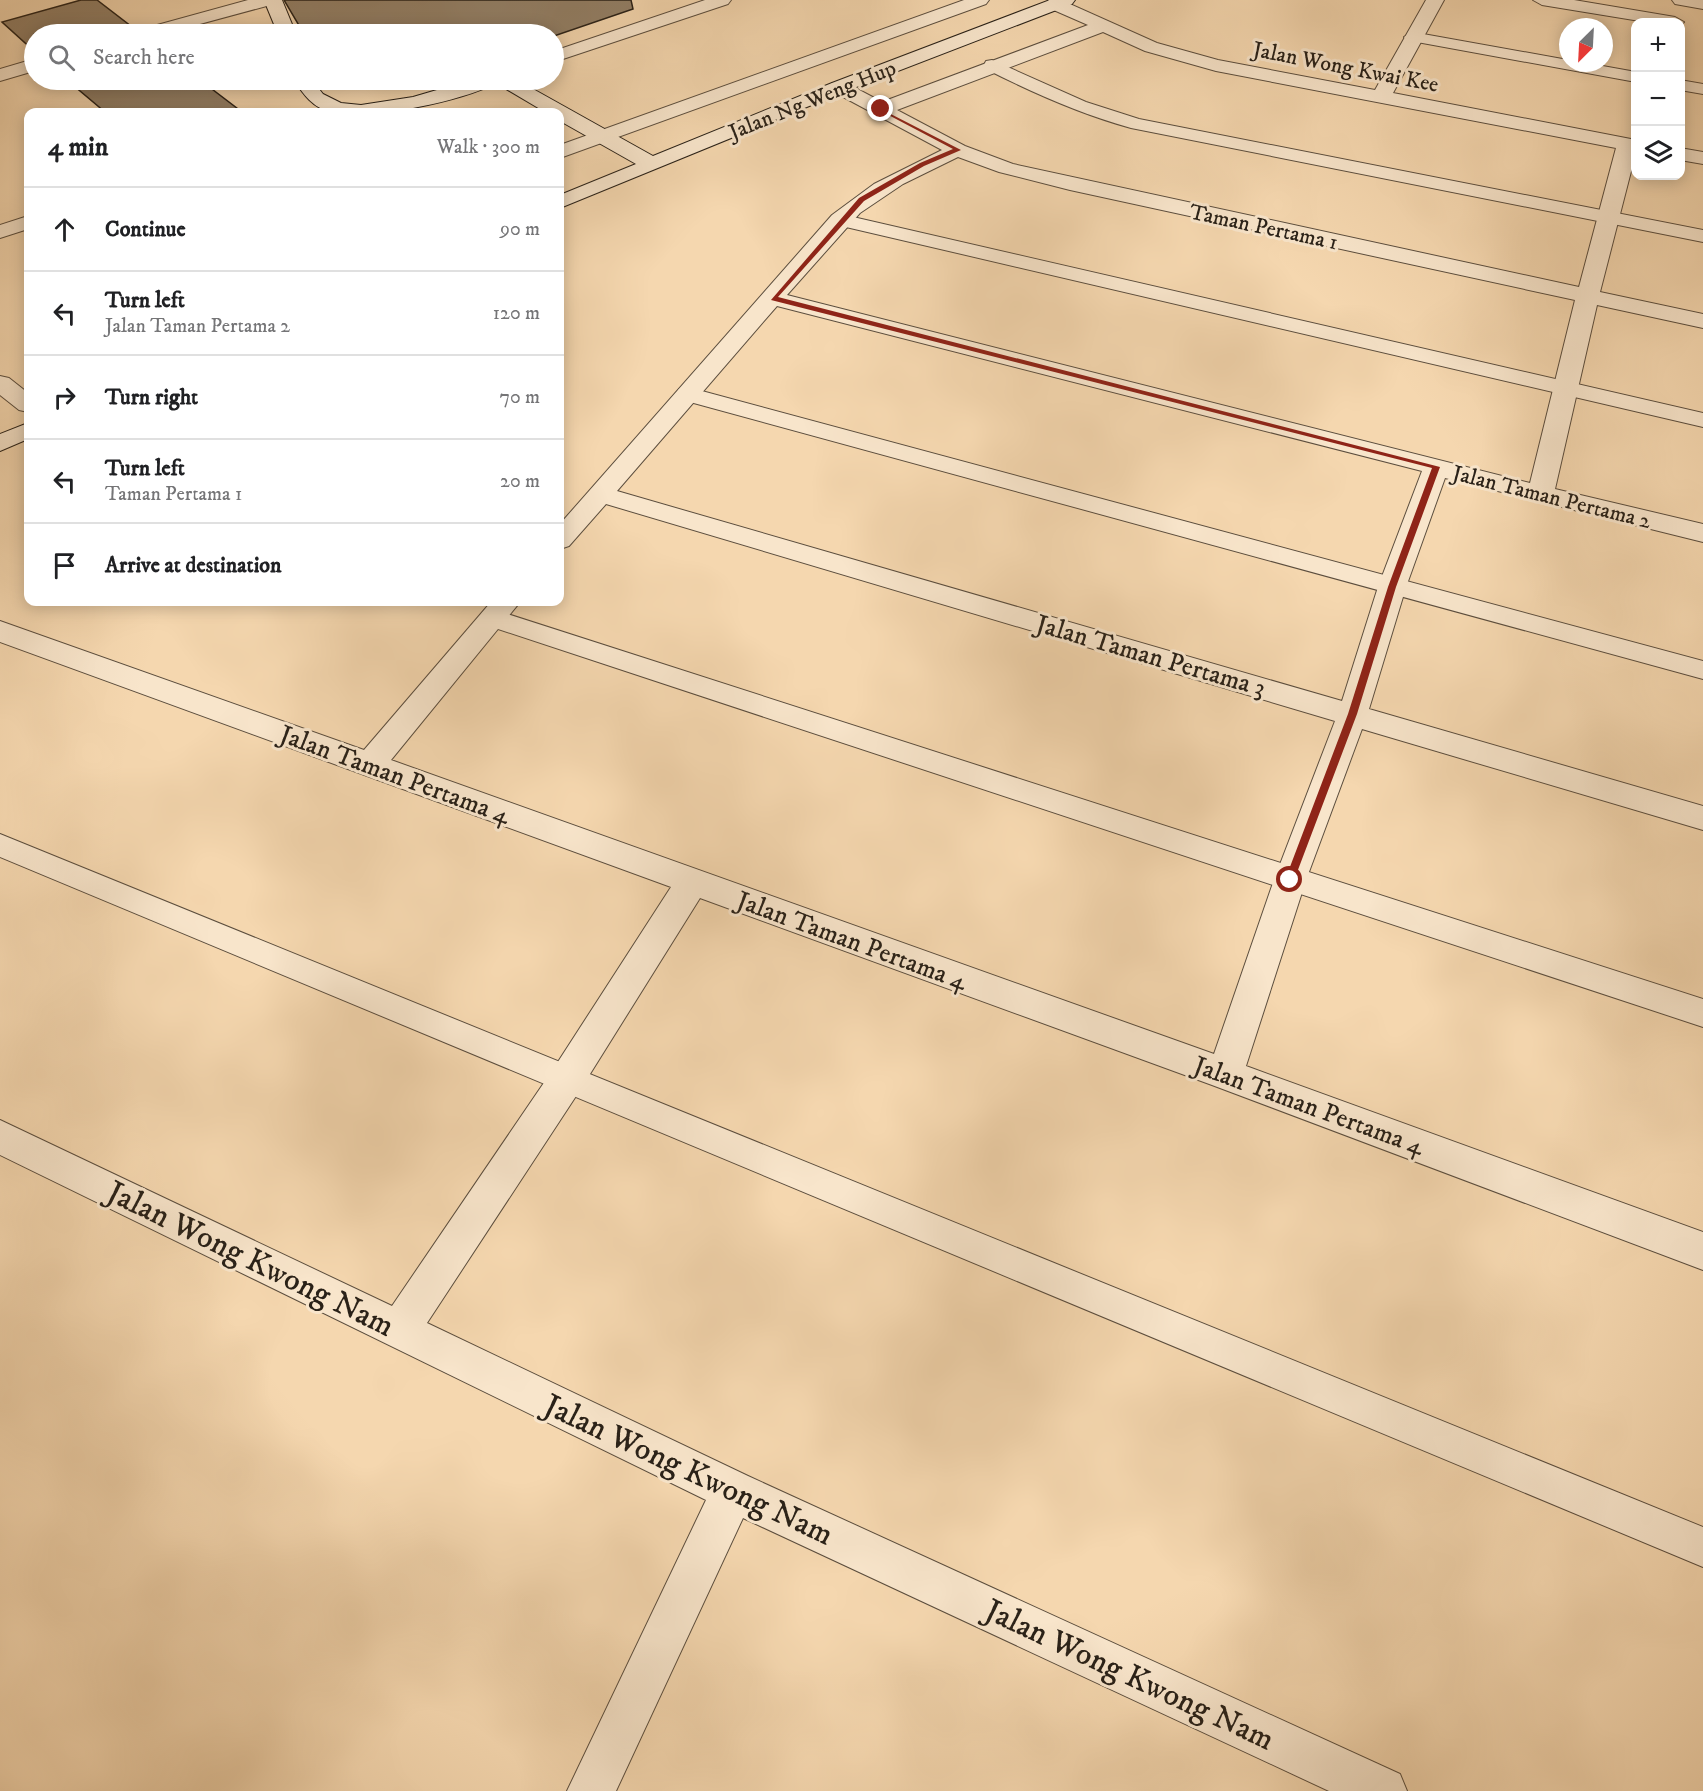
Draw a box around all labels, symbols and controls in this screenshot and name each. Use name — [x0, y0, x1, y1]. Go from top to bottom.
north arrow — [1559, 18, 1613, 72]
map controls — [1631, 18, 1685, 180]
button: + — [1631, 18, 1685, 72]
search box — [24, 24, 564, 90]
street label: Jalan Wong Kwai Kee — [1249, 36, 1441, 99]
icon: search — [45, 41, 78, 74]
text: Search here — [93, 44, 195, 71]
street label: Jalan Ng Weng Hup — [723, 55, 900, 147]
button: − — [1631, 72, 1685, 126]
route end — [867, 95, 893, 121]
button: layers — [1631, 126, 1685, 180]
text: 4 min — [48, 131, 108, 164]
text: Walk · 300 m — [437, 135, 540, 160]
street label: Taman Pertama 1 — [1187, 199, 1340, 256]
icon: ahead — [48, 213, 81, 246]
text: Continue — [105, 216, 186, 243]
text: 90 m — [500, 217, 540, 242]
text: Turn left — [105, 287, 185, 314]
icon: left — [48, 297, 81, 330]
text: 120 m — [493, 301, 540, 326]
text: Jalan Taman Pertama 2 — [105, 314, 290, 339]
icon: right — [48, 381, 81, 414]
text: Turn right — [105, 384, 198, 411]
text: 70 m — [499, 385, 540, 410]
text: Turn left — [105, 455, 185, 482]
street label: Jalan Taman Pertama 2 — [1448, 459, 1654, 535]
icon: left — [48, 465, 81, 498]
text: 20 m — [500, 469, 540, 494]
text: Taman Pertama 1 — [105, 482, 242, 507]
icon: arrive — [48, 549, 81, 582]
text: Arrive at destination — [105, 552, 282, 579]
street label: Jalan Taman Pertama 3 — [1030, 607, 1269, 705]
street label: Jalan Taman Pertama 4 — [273, 718, 515, 833]
route start — [1276, 866, 1302, 892]
street label: Jalan Taman Pertama 4 — [730, 884, 972, 999]
street label: Jalan Taman Pertama 4 — [1187, 1049, 1429, 1164]
street label: Jalan Wong Kwong Nam — [97, 1172, 400, 1347]
street label: Jalan Wong Kwong Nam — [534, 1385, 839, 1555]
street label: Jalan Wong Kwong Nam — [975, 1590, 1280, 1760]

